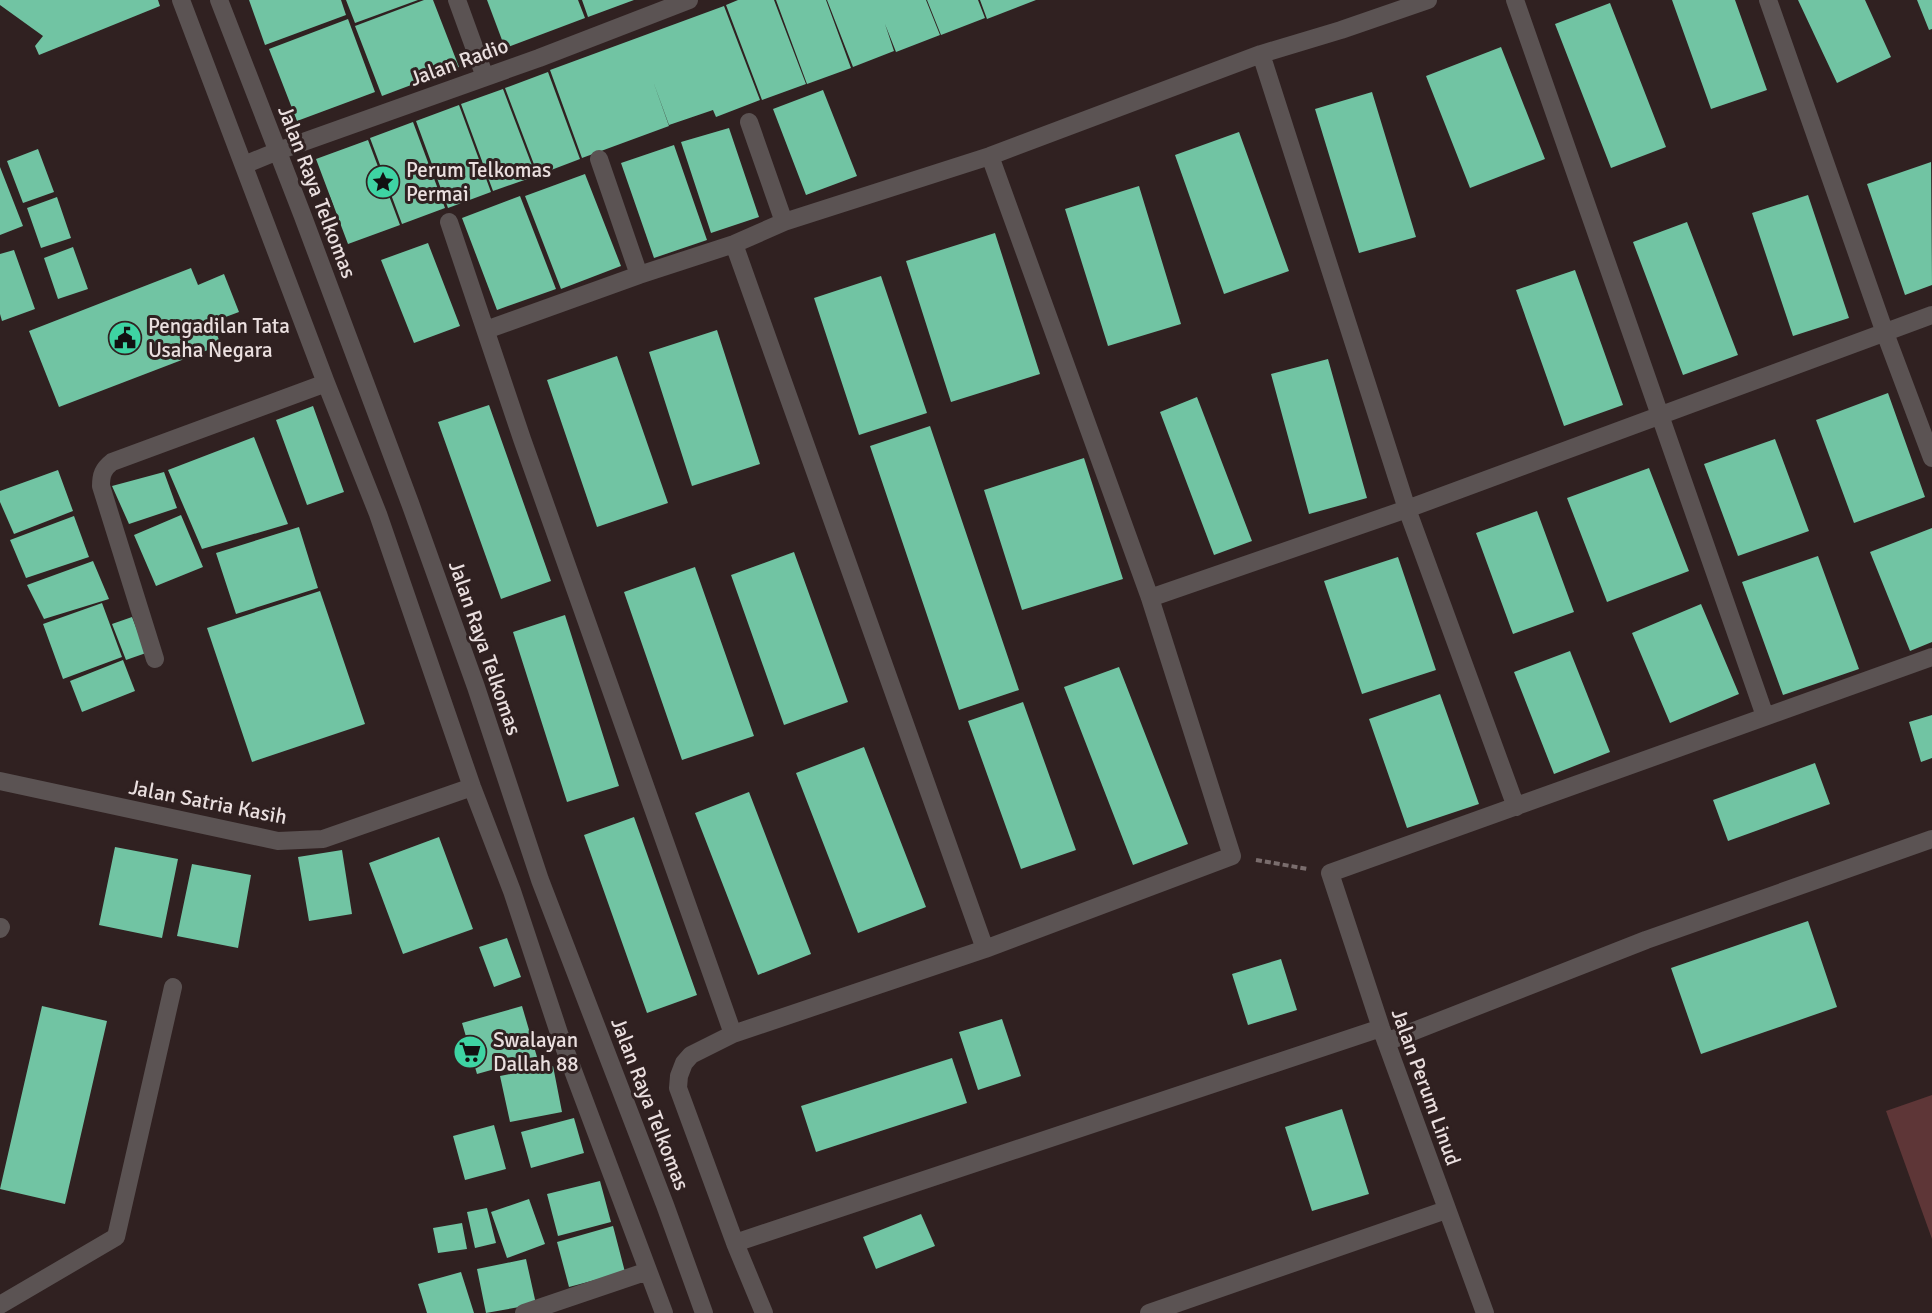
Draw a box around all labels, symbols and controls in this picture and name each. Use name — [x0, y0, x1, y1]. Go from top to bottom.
street label: Jalan Radio — [406, 32, 512, 92]
street label: Jalan Raya Telkomas — [272, 102, 362, 282]
place label: Perum Telkomas Permai — [406, 157, 551, 207]
place icon: Perum Telkomas Permai — [365, 164, 401, 200]
place label: Pengadilan Tata Usaha Negara — [148, 313, 290, 363]
public building icon: Pengadilan Tata Usaha Negara — [107, 320, 143, 356]
street label: Jalan Raya Telkomas — [443, 557, 527, 739]
street label: Jalan Satria Kasih — [127, 774, 289, 830]
street label: Jalan Perum Linud — [1386, 1005, 1466, 1169]
street label: Jalan Raya Telkomas — [605, 1014, 695, 1194]
place label: Swalayan Dallah 88 — [493, 1027, 579, 1077]
supermarket icon: Swalayan Dallah 88 — [452, 1034, 488, 1070]

